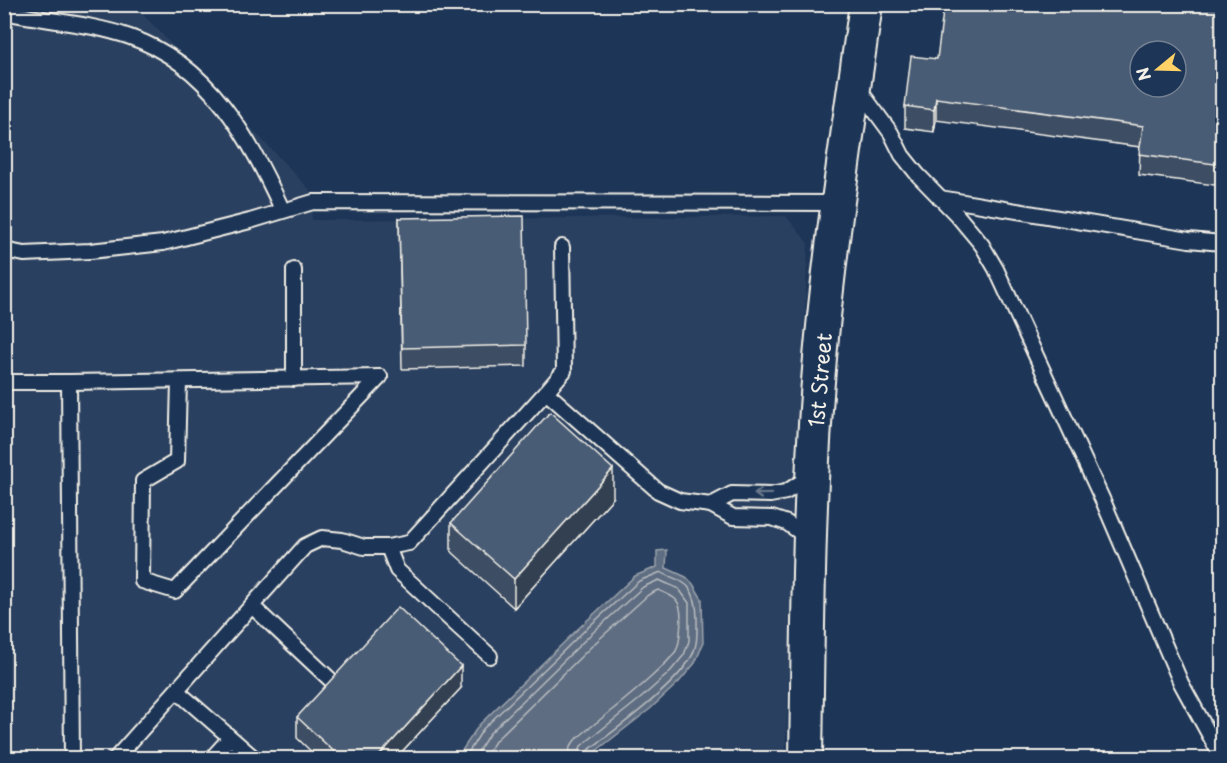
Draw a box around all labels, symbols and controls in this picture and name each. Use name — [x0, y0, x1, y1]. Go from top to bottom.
north arrow — [1128, 39, 1188, 99]
text: N — [1129, 64, 1156, 84]
street label: 1st Street — [799, 332, 839, 428]
one-way arrow — [754, 488, 774, 500]

